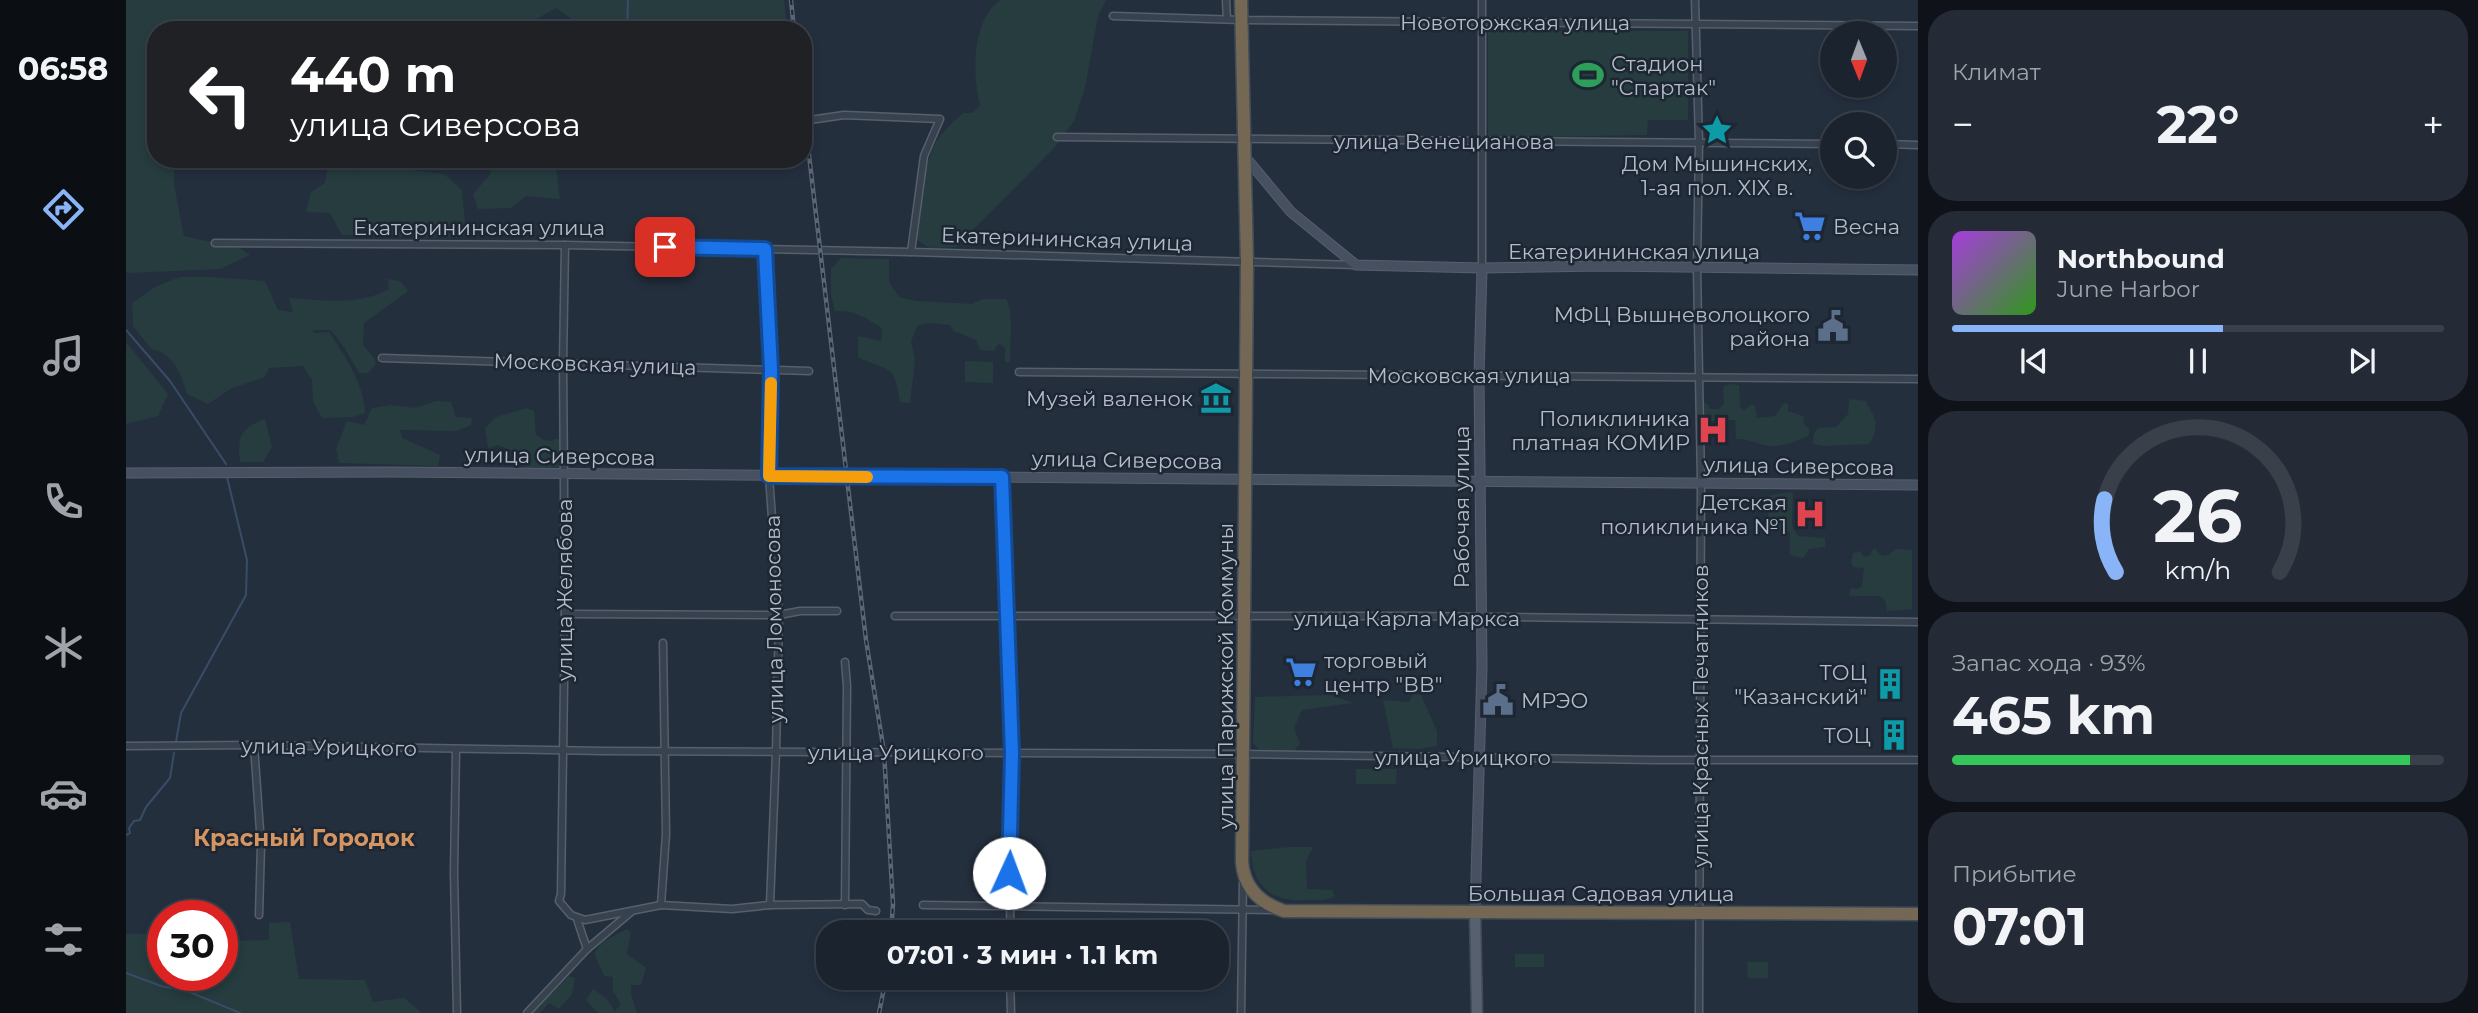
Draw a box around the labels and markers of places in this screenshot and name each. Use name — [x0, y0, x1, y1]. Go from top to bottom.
place label: Стадион "Спартак" — [1611, 51, 1716, 100]
sports icon: Стадион "Спартак" — [1571, 58, 1605, 92]
place icon: Дом Мышинских, 1-ая пол. XIX в. — [1700, 113, 1734, 147]
place label: Дом Мышинских, 1-ая пол. XIX в. — [1622, 151, 1812, 200]
supermarket icon: Весна — [1793, 209, 1827, 243]
place label: Весна — [1833, 214, 1900, 239]
pin — [635, 217, 695, 277]
place label: МФЦ Вышневолоцкого района — [1554, 302, 1810, 351]
public building icon: МФЦ Вышневолоцкого района — [1816, 309, 1850, 343]
museum icon: Музей валенок — [1199, 381, 1233, 415]
place label: Музей валенок — [1026, 386, 1193, 411]
place label: Поликлиника платная КОМИР — [1511, 406, 1690, 455]
hospital icon: Поликлиника платная КОМИР — [1696, 413, 1730, 447]
place label: Детская поликлиника №1 — [1600, 490, 1787, 539]
hospital icon: Детская поликлиника №1 — [1793, 497, 1827, 531]
place label: торговый центр "ВВ" — [1324, 648, 1442, 697]
supermarket icon: торговый центр "ВВ" — [1284, 655, 1318, 689]
place label: ТОЦ "Казанский" — [1734, 660, 1867, 709]
building icon: ТОЦ "Казанский" — [1873, 667, 1907, 701]
public building icon: МРЭО — [1481, 683, 1515, 717]
place label: МРЭО — [1521, 688, 1588, 713]
building icon: ТОЦ — [1877, 718, 1911, 752]
place label: ТОЦ — [1824, 723, 1871, 748]

